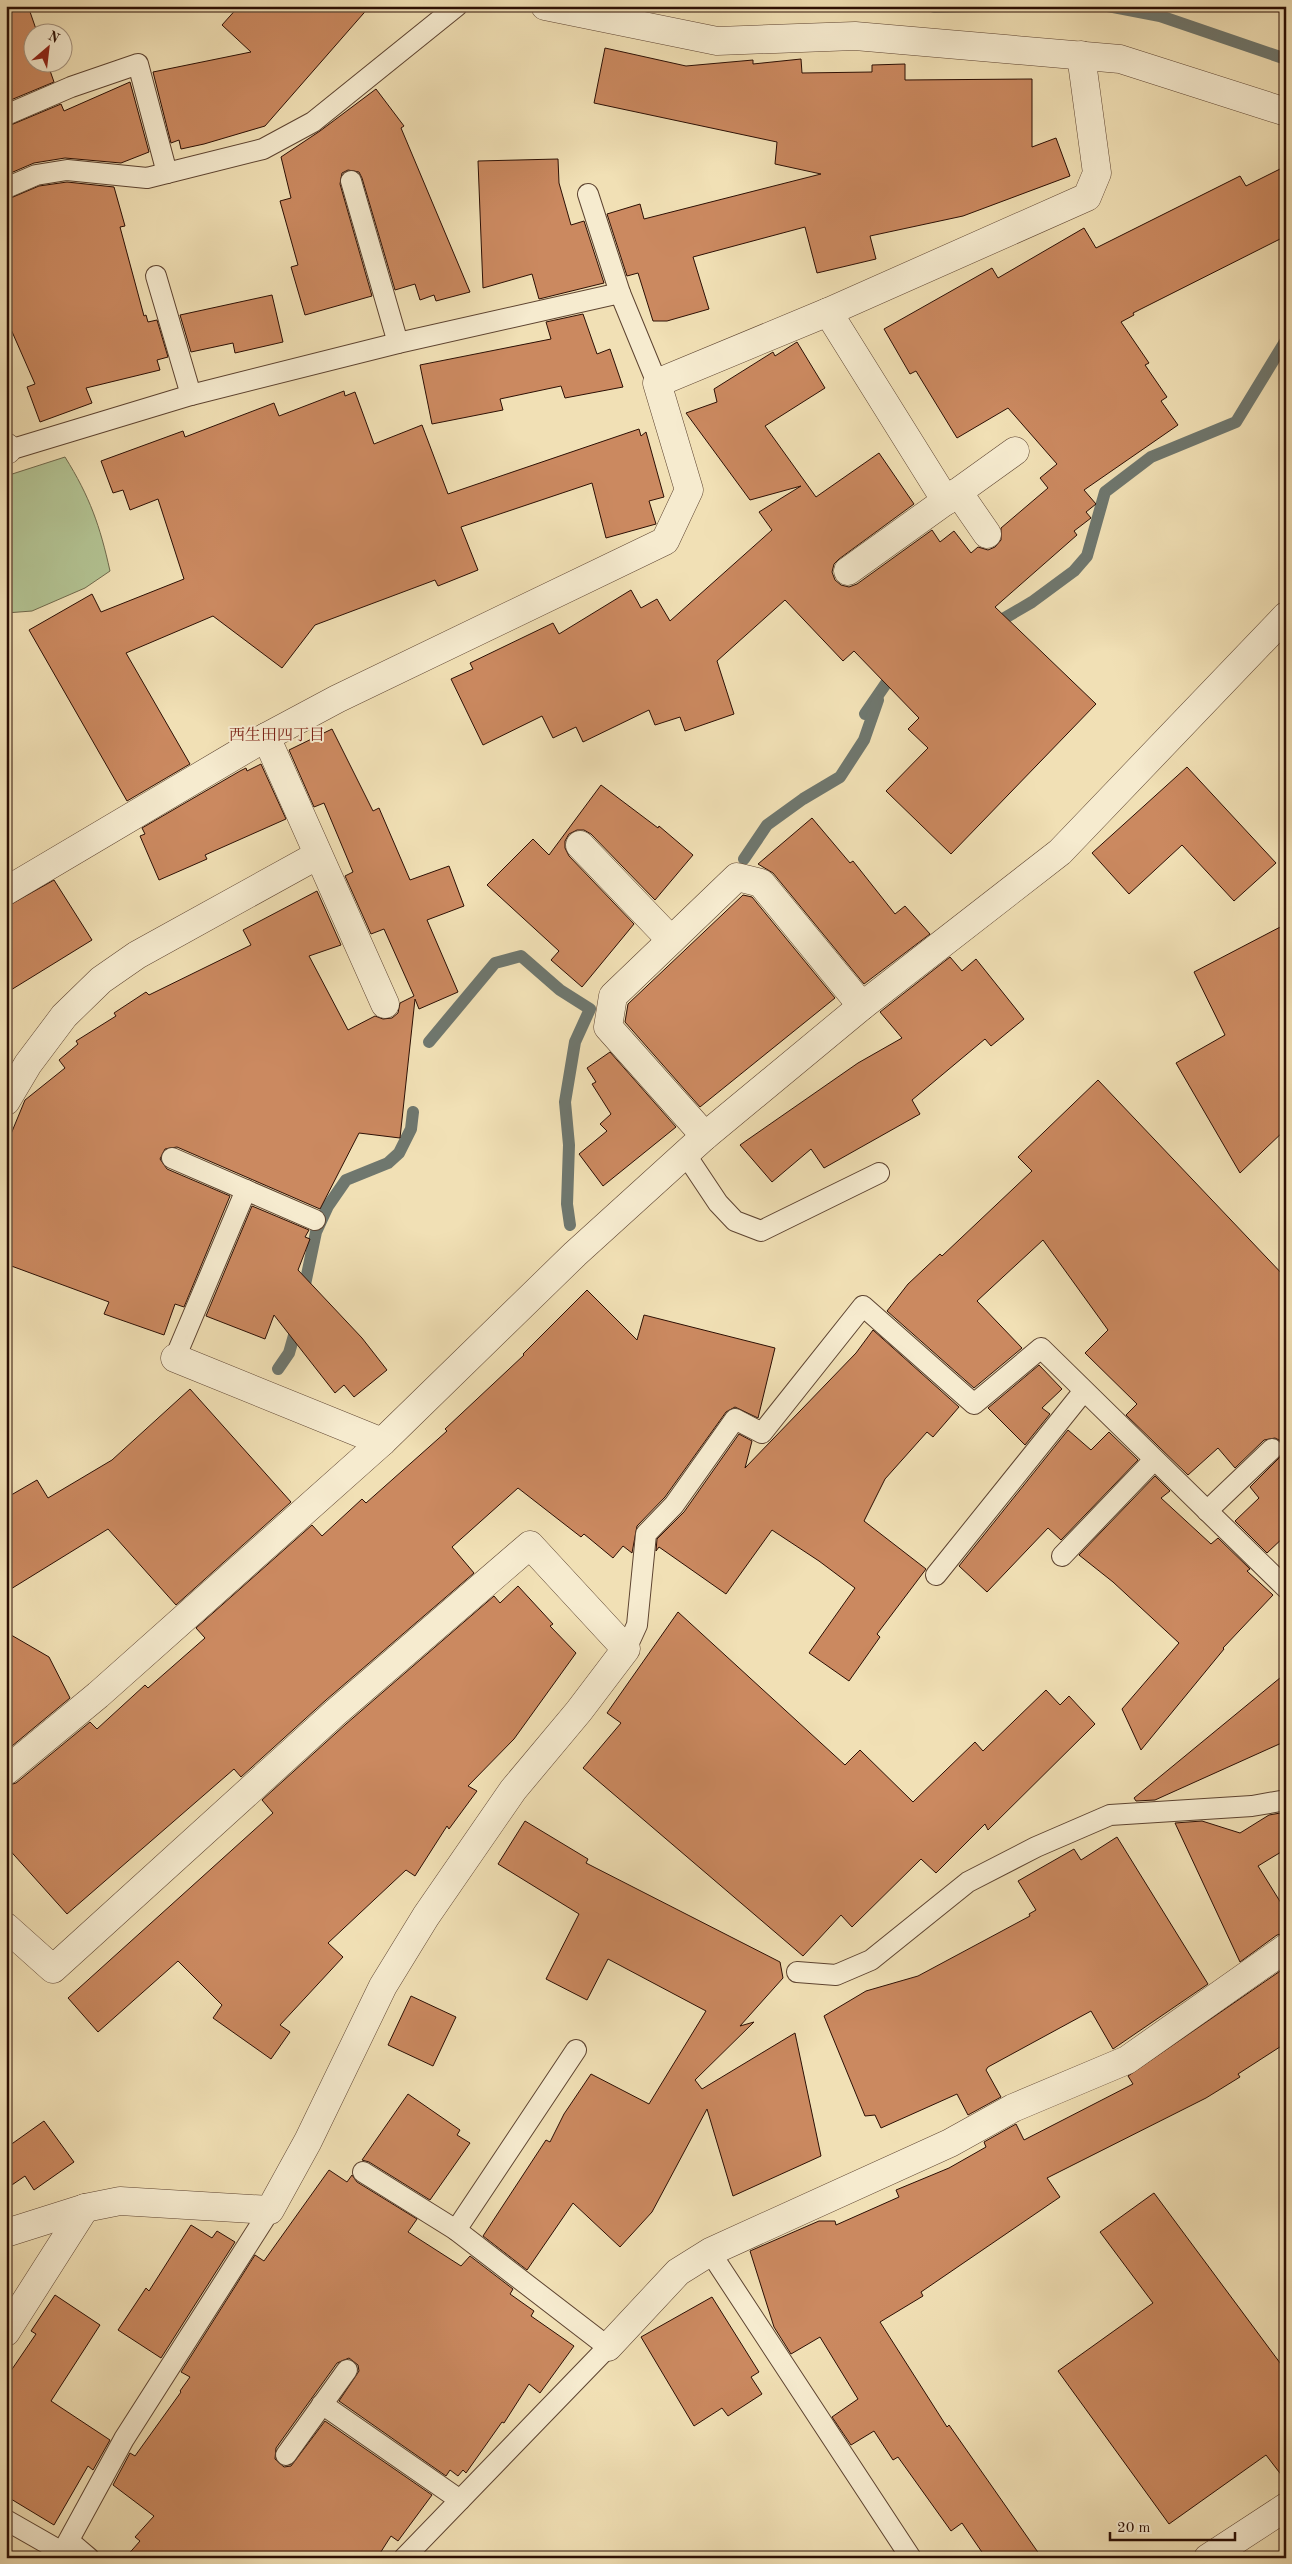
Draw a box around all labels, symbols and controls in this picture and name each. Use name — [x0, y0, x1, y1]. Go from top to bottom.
north arrow — [22, 22, 72, 72]
text: N — [46, 29, 62, 46]
district label: 西生田四丁目 — [229, 726, 325, 744]
scale bar — [1110, 2509, 1234, 2541]
text: 20 m — [1117, 2521, 1151, 2536]

